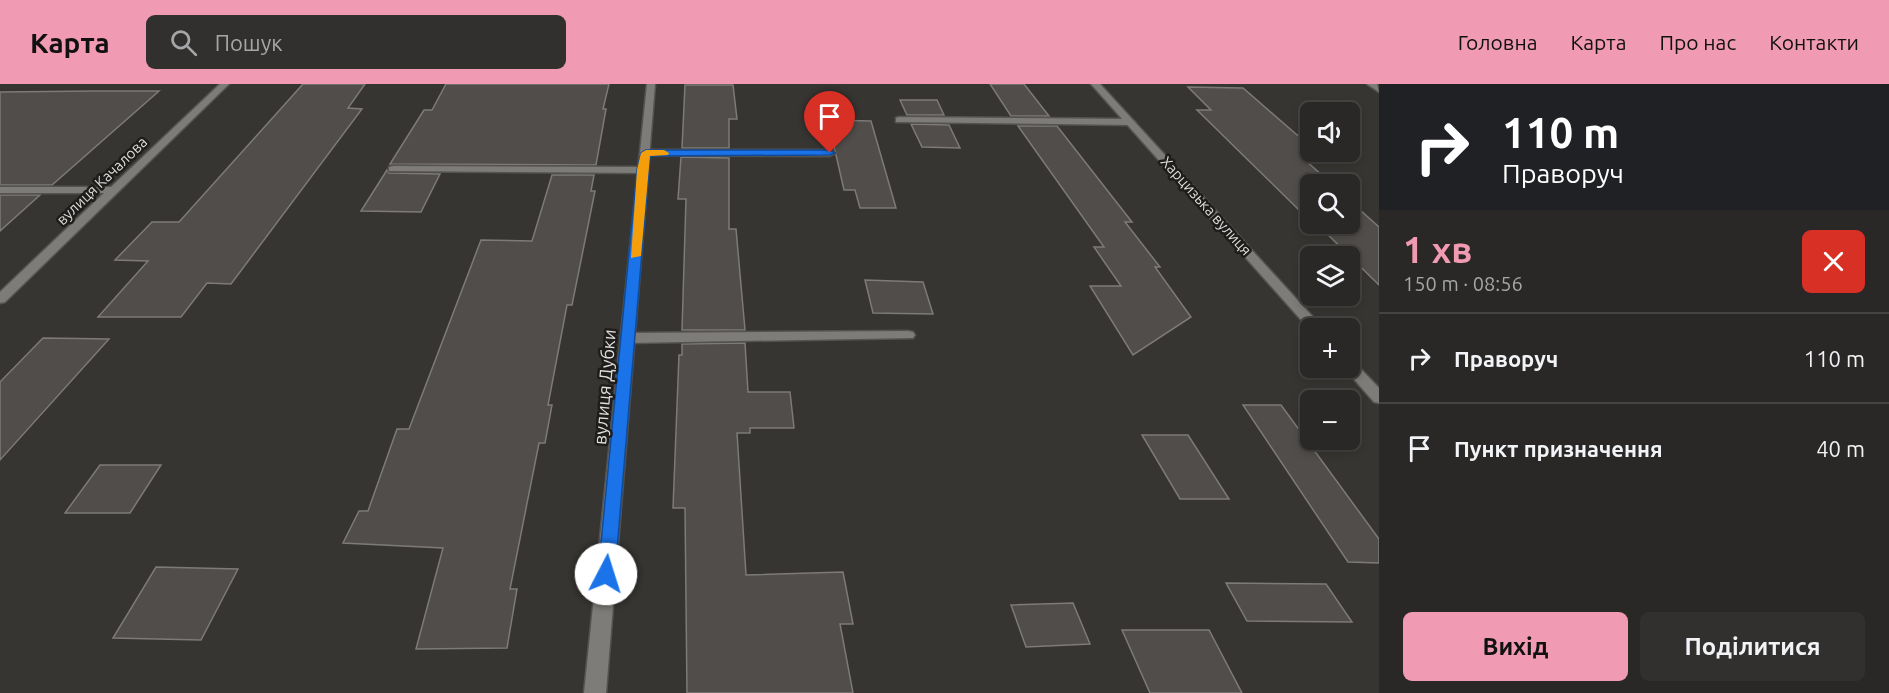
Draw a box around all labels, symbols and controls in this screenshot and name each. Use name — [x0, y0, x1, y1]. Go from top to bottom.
search box — [146, 15, 566, 69]
icon: search — [167, 26, 200, 59]
text: Карта — [30, 27, 110, 58]
text: Пошук — [215, 30, 283, 55]
text: Головна — [1458, 30, 1538, 54]
text: Карта — [1571, 30, 1626, 54]
text: Про нас — [1659, 30, 1736, 54]
text: Контакти — [1769, 30, 1859, 54]
pin — [804, 91, 855, 153]
icon: arrive — [813, 100, 846, 133]
map controls — [1300, 102, 1360, 450]
button: sound — [1300, 102, 1360, 162]
icon: right — [1403, 108, 1481, 186]
text: 110 m — [1502, 109, 1619, 156]
street label: вулиця Качалова — [53, 133, 150, 228]
street label: Харцизька вулиця — [1158, 153, 1255, 258]
text: Праворуч — [1502, 158, 1624, 188]
button: search — [1300, 174, 1360, 234]
text: 1 хв — [1403, 229, 1472, 270]
button: close — [1802, 230, 1865, 293]
button: layers — [1300, 246, 1360, 306]
text: 150 m · 08:56 — [1403, 272, 1523, 295]
button: + — [1300, 318, 1360, 378]
street label: вулиця Дубки — [589, 328, 619, 446]
icon: right — [1403, 342, 1436, 375]
text: Праворуч — [1454, 346, 1558, 371]
text: 110 m — [1804, 346, 1865, 371]
button: − — [1300, 390, 1360, 450]
icon: arrive — [1403, 432, 1436, 465]
text: Пункт призначення — [1454, 436, 1663, 461]
text: 40 m — [1816, 436, 1865, 461]
position arrow — [574, 542, 638, 606]
button: Вихід — [1403, 612, 1628, 681]
button: Поділитися — [1640, 612, 1865, 681]

